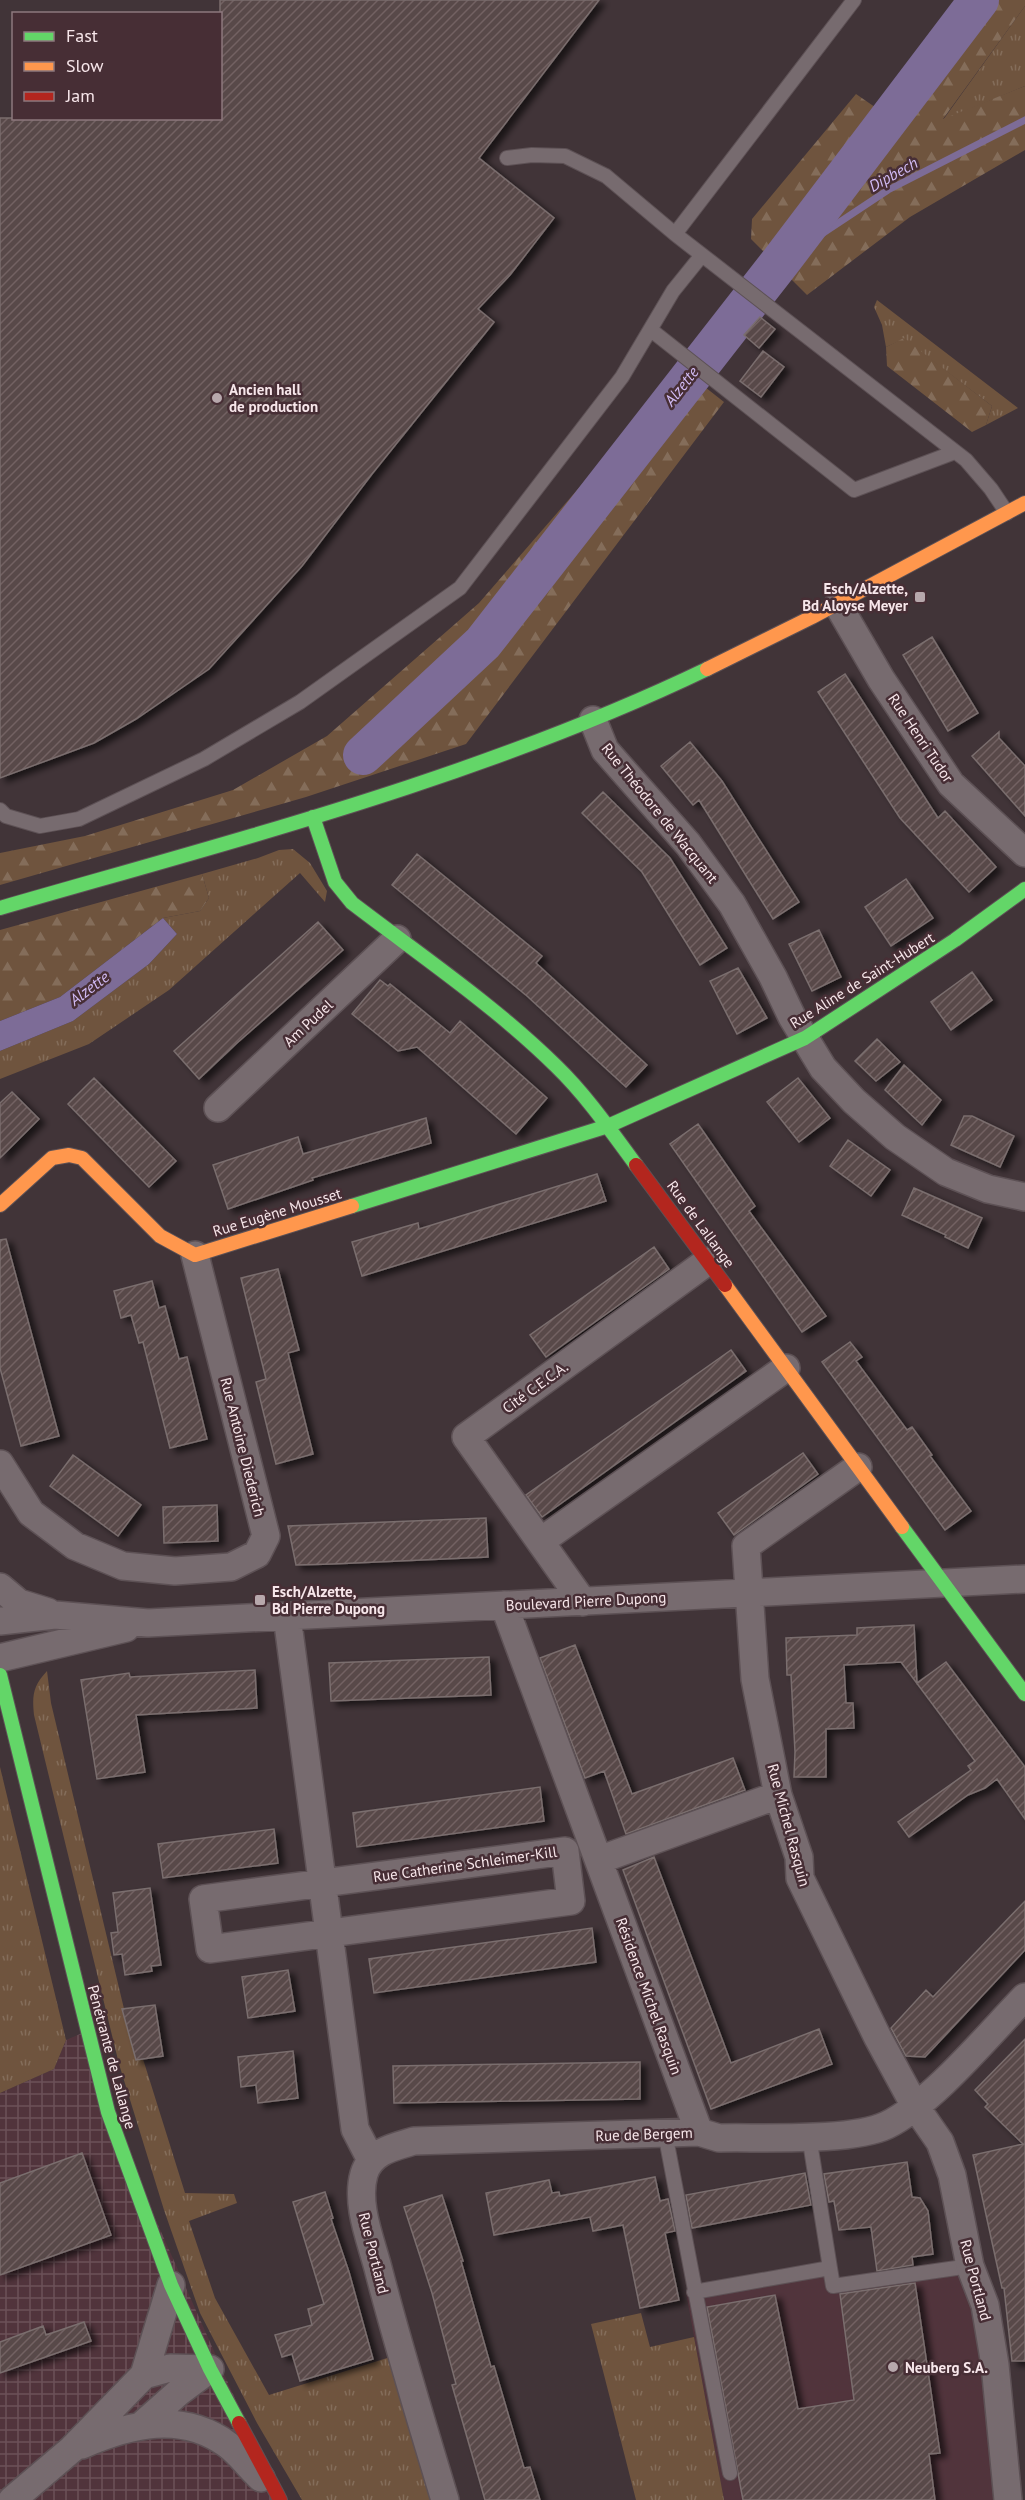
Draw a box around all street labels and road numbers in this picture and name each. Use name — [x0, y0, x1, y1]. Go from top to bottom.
street label: Rue Henri Tudor — [884, 690, 958, 786]
street label: Rue Théodore de Wacquant — [598, 739, 722, 887]
street label: Rue Aline de Saint-Hubert — [786, 928, 938, 1032]
street label: Am Pudel — [279, 995, 337, 1051]
street label: Rue de Lallange — [663, 1177, 739, 1271]
street label: Rue Eugène Mousset — [210, 1183, 344, 1241]
street label: Cité C.E.C.A. — [499, 1357, 571, 1417]
street label: Rue Antoine Diederich — [216, 1375, 270, 1519]
street label: Boulevard Pierre Dupong — [505, 1587, 667, 1615]
street label: Rue Michel Rasquin — [763, 1762, 815, 1888]
street label: Rue Catherine Schleimer-Kill — [372, 1842, 559, 1886]
street label: Résidence Michel Rasquin — [612, 1915, 686, 2077]
street label: Pénétrante de Lallange — [84, 1983, 140, 2131]
street label: Rue de Bergem — [595, 2123, 693, 2145]
street label: Rue Portland — [355, 2210, 393, 2296]
street label: Rue Portland — [956, 2237, 996, 2323]

